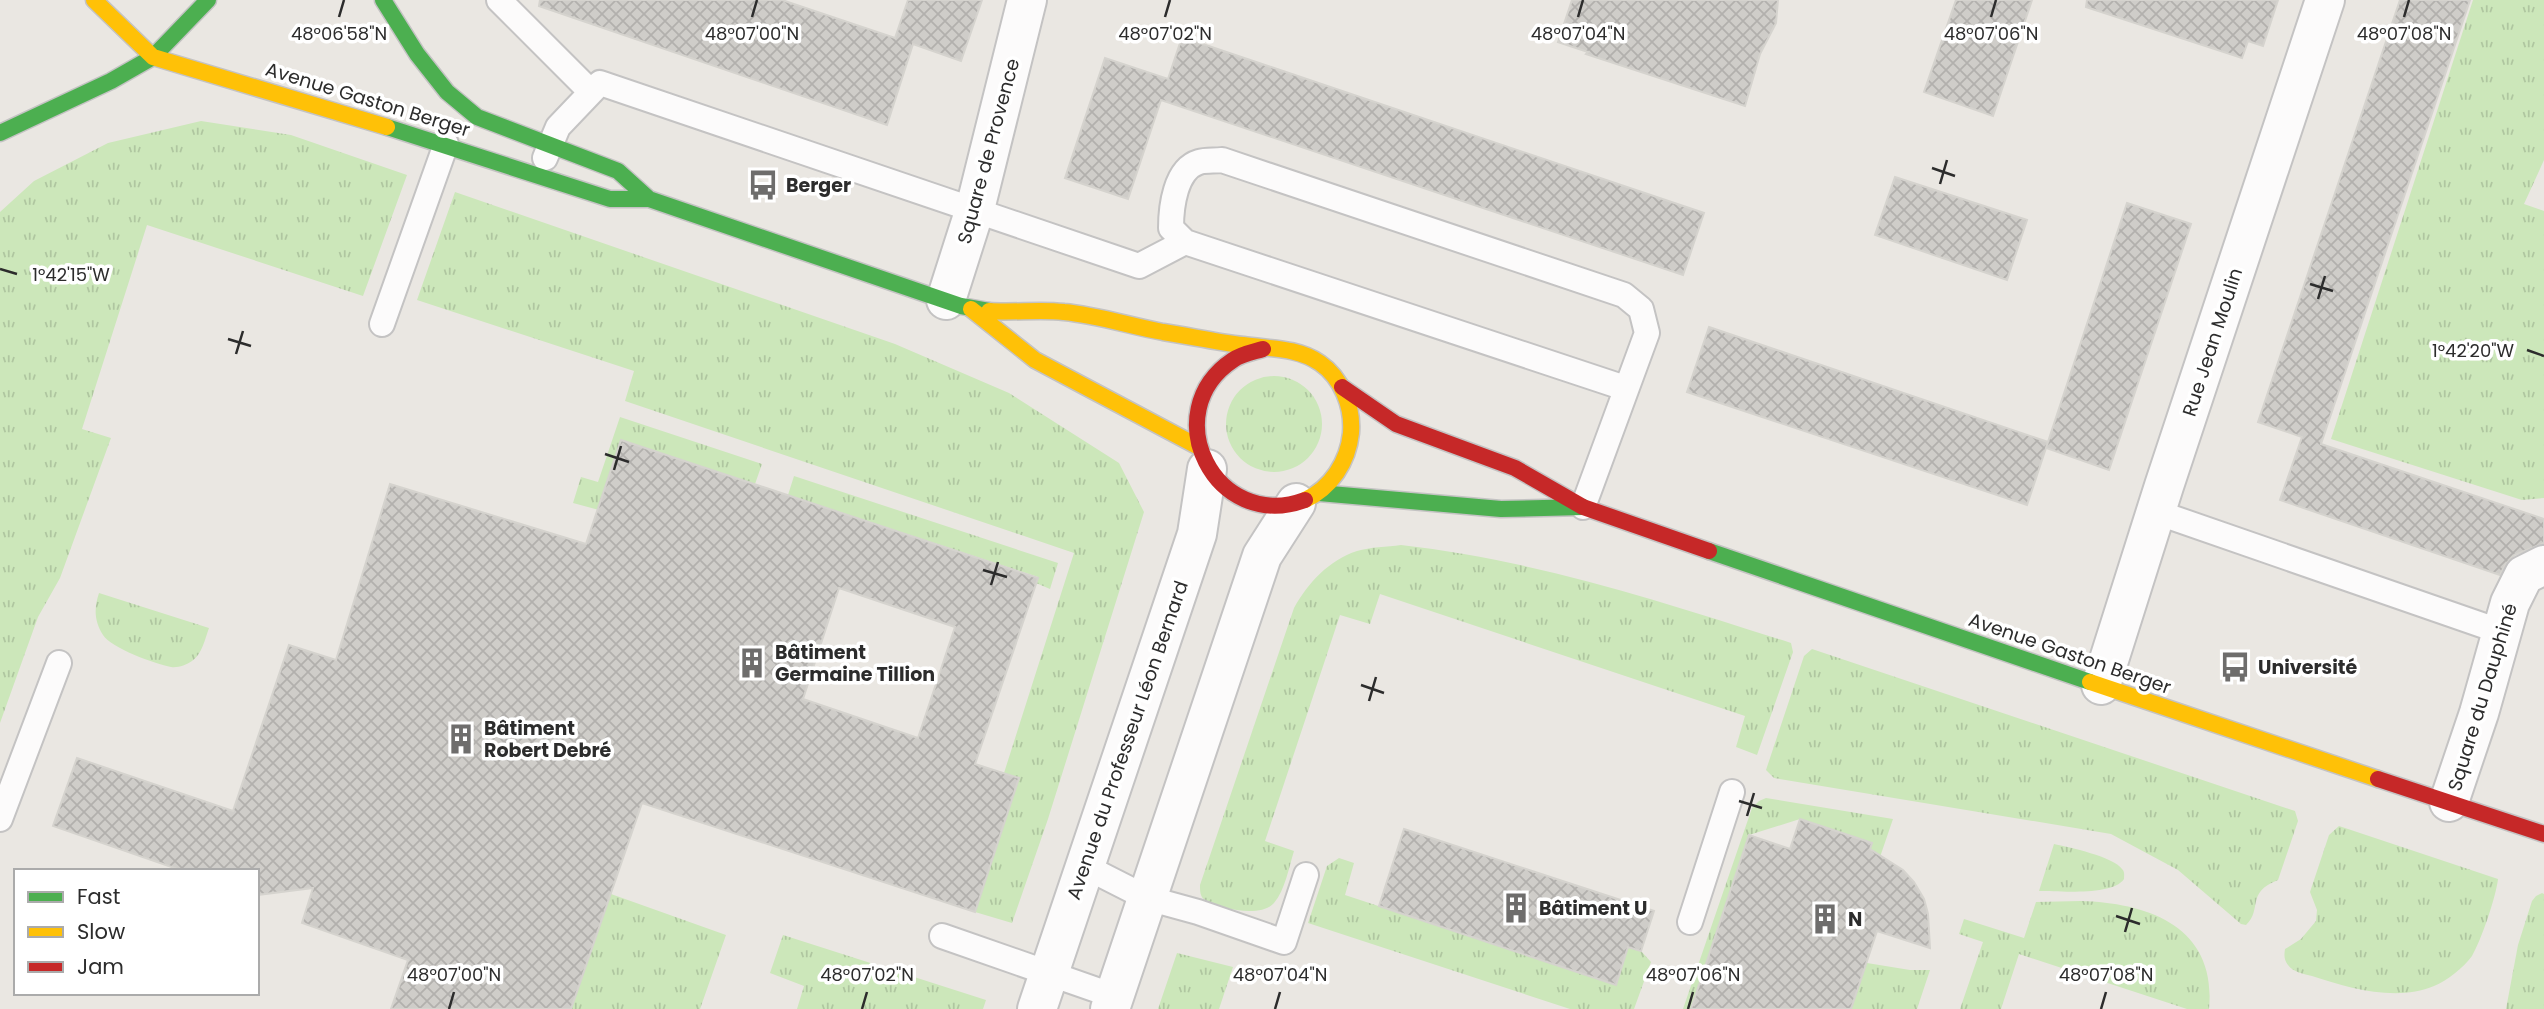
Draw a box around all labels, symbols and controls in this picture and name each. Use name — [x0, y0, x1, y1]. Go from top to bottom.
text: 48°06'58"N — [291, 21, 387, 46]
text: 48°07'00"N — [705, 21, 799, 46]
text: 48°07'02"N — [1118, 21, 1212, 46]
text: 48°07'04"N — [1531, 21, 1625, 46]
text: 48°07'06"N — [1944, 21, 2038, 46]
text: 48°07'08"N — [2357, 21, 2451, 46]
street label: Square de Provence — [951, 55, 1026, 247]
street label: Avenue Gaston Berger — [262, 56, 473, 143]
bus stop icon: Berger — [746, 168, 780, 202]
place label: Berger — [786, 172, 851, 199]
text: 1°42'15"W — [32, 262, 110, 287]
street label: Rue Jean Moulin — [2176, 264, 2249, 420]
text: 1°42'20"W — [2432, 338, 2515, 363]
street label: Avenue du Professeur Léon Bernard — [1060, 577, 1195, 903]
street label: Square du Dauphiné — [2441, 600, 2524, 794]
street label: Avenue Gaston Berger — [1965, 606, 2175, 701]
place label: Bâtiment Germaine Tillion — [775, 639, 935, 688]
building icon: Bâtiment Germaine Tillion — [735, 646, 769, 680]
bus stop icon: Université — [2218, 650, 2252, 684]
place label: Université — [2258, 654, 2357, 681]
place label: Bâtiment Robert Debré — [484, 715, 612, 764]
building icon: Bâtiment Robert Debré — [444, 722, 478, 756]
legend — [14, 869, 259, 995]
text: Fast — [77, 882, 120, 911]
building icon: Bâtiment U — [1499, 891, 1533, 925]
place label: Bâtiment U — [1539, 895, 1648, 922]
building icon: N — [1808, 902, 1842, 936]
place label: N — [1848, 906, 1862, 933]
text: Slow — [77, 917, 125, 946]
text: Jam — [77, 952, 124, 981]
text: 48°07'00"N — [407, 962, 501, 987]
text: 48°07'02"N — [820, 962, 914, 987]
text: 48°07'04"N — [1233, 962, 1327, 987]
text: 48°07'06"N — [1646, 962, 1740, 987]
text: 48°07'08"N — [2059, 962, 2153, 987]

